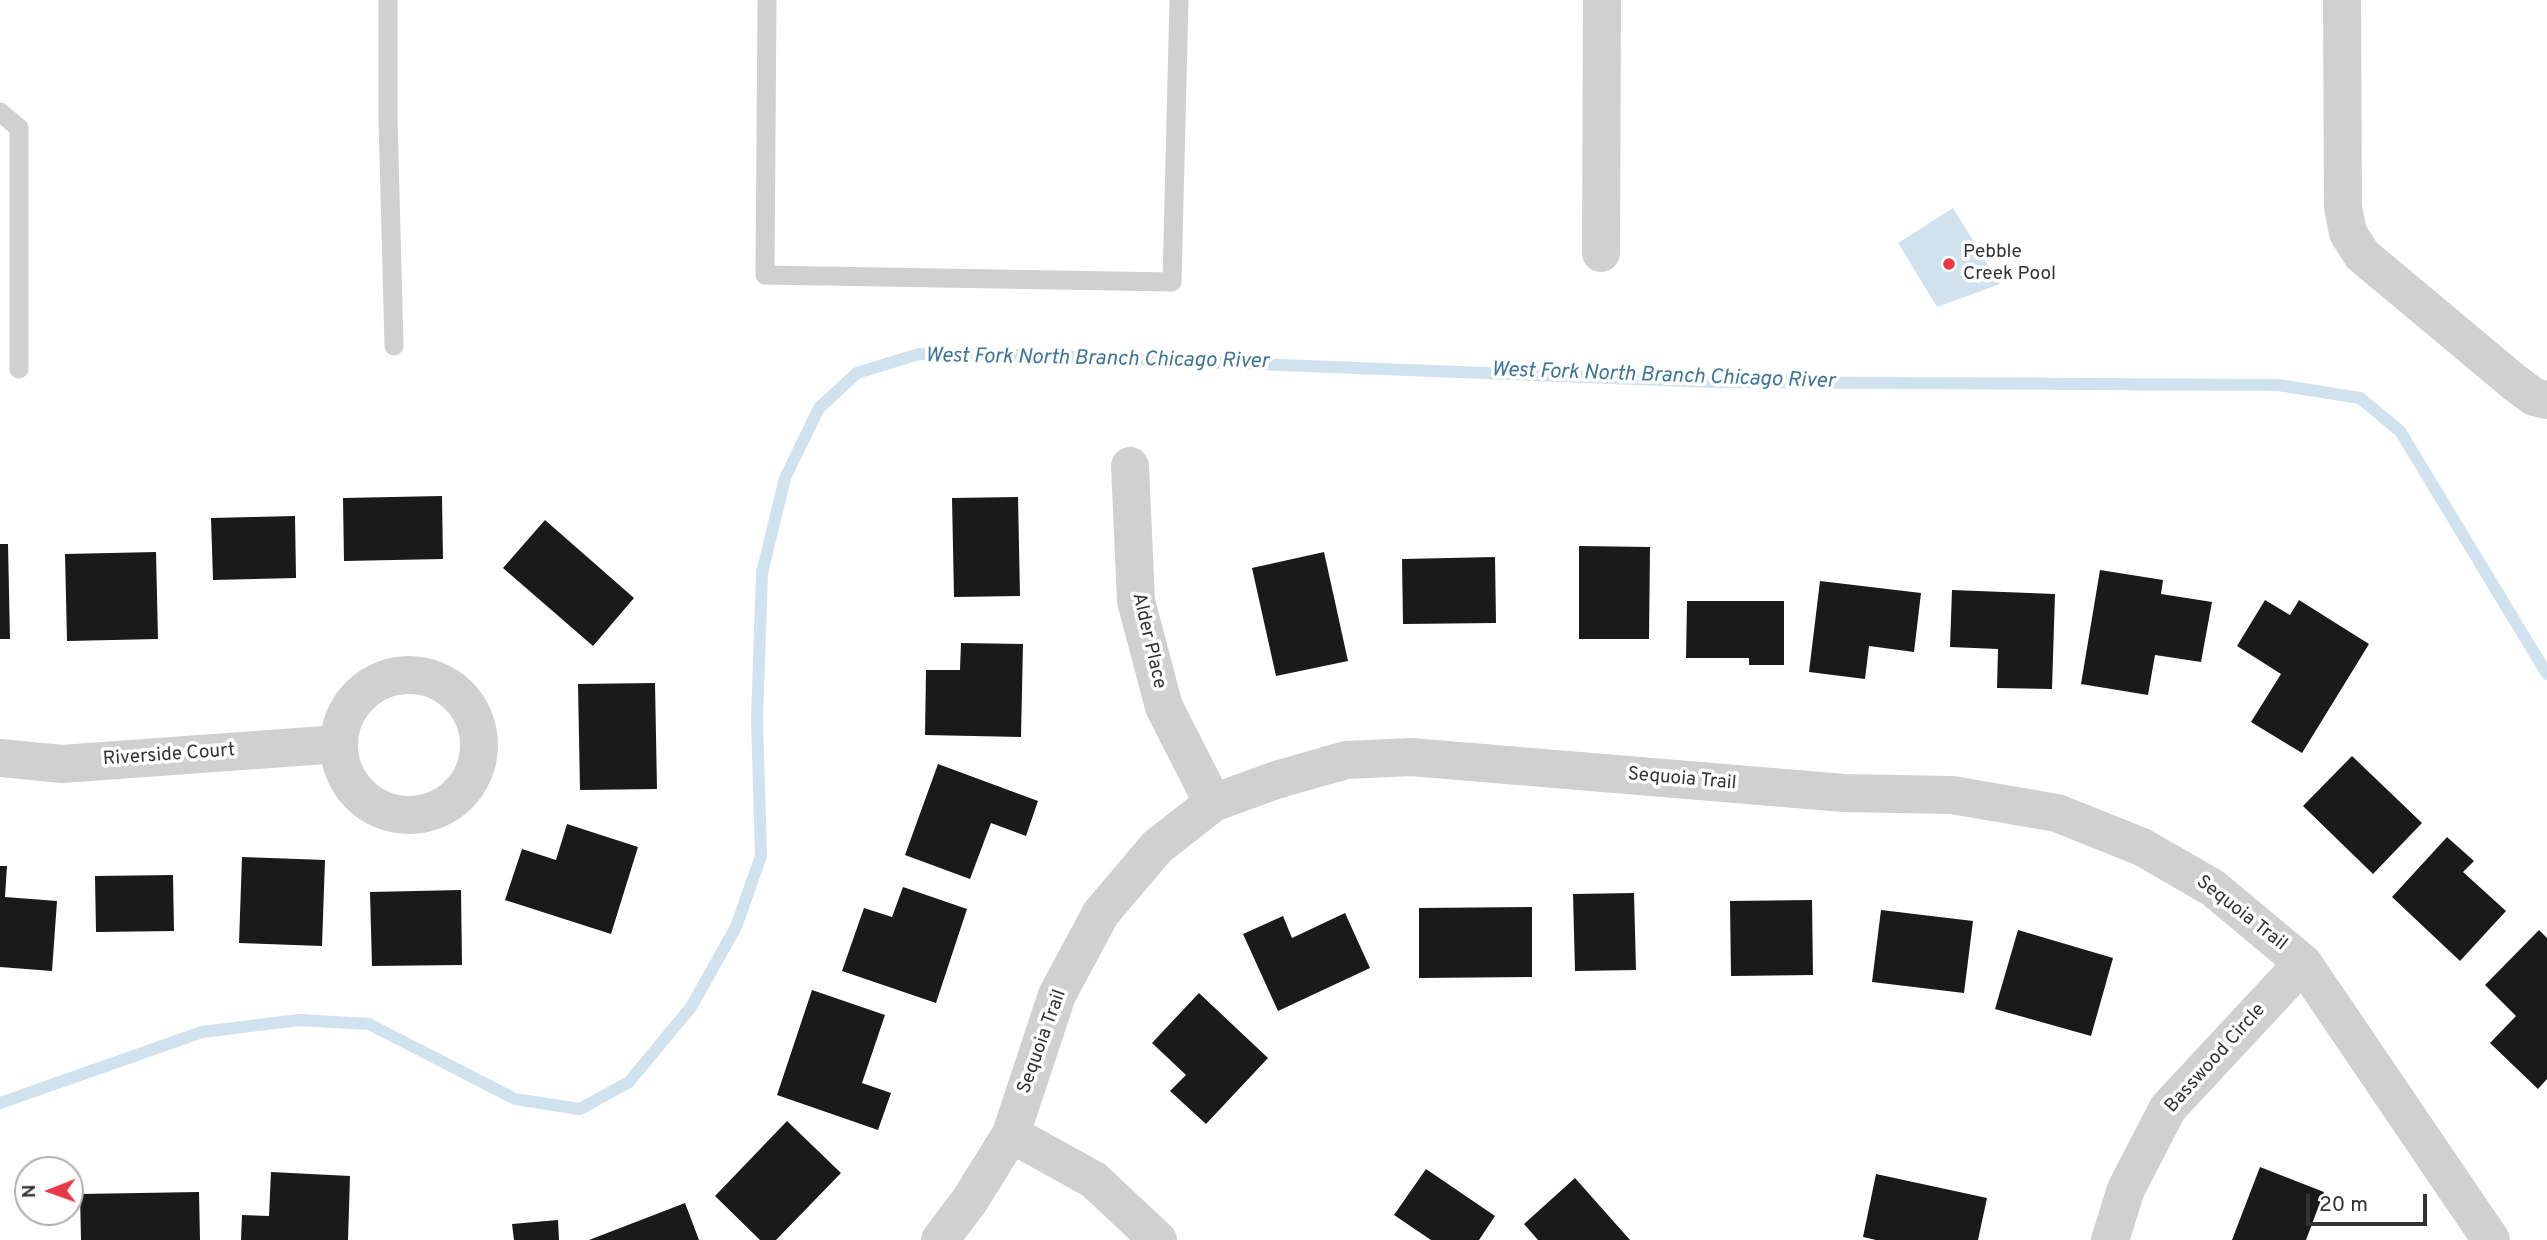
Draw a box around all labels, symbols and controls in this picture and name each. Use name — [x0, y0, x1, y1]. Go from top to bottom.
place label: Pebble Creek Pool — [1963, 242, 2056, 286]
marker: Pebble Creek Pool — [1941, 256, 1957, 272]
water label: West Fork North Branch Chicago River — [925, 344, 1269, 376]
water label: West Fork North Branch Chicago River — [1491, 358, 1835, 396]
street label: Alder Place — [1126, 591, 1170, 691]
street label: Riverside Court — [102, 740, 236, 772]
street label: Sequoia Trail — [1627, 764, 1737, 796]
street label: Sequoia Trail — [2191, 871, 2291, 957]
street label: Sequoia Trail — [1014, 987, 1072, 1097]
street label: Basswood Circle — [2161, 1000, 2271, 1118]
north arrow — [14, 1156, 84, 1226]
scale bar — [2309, 1180, 2430, 1224]
text: N — [18, 1184, 42, 1198]
text: 20 m — [2319, 1192, 2368, 1219]

